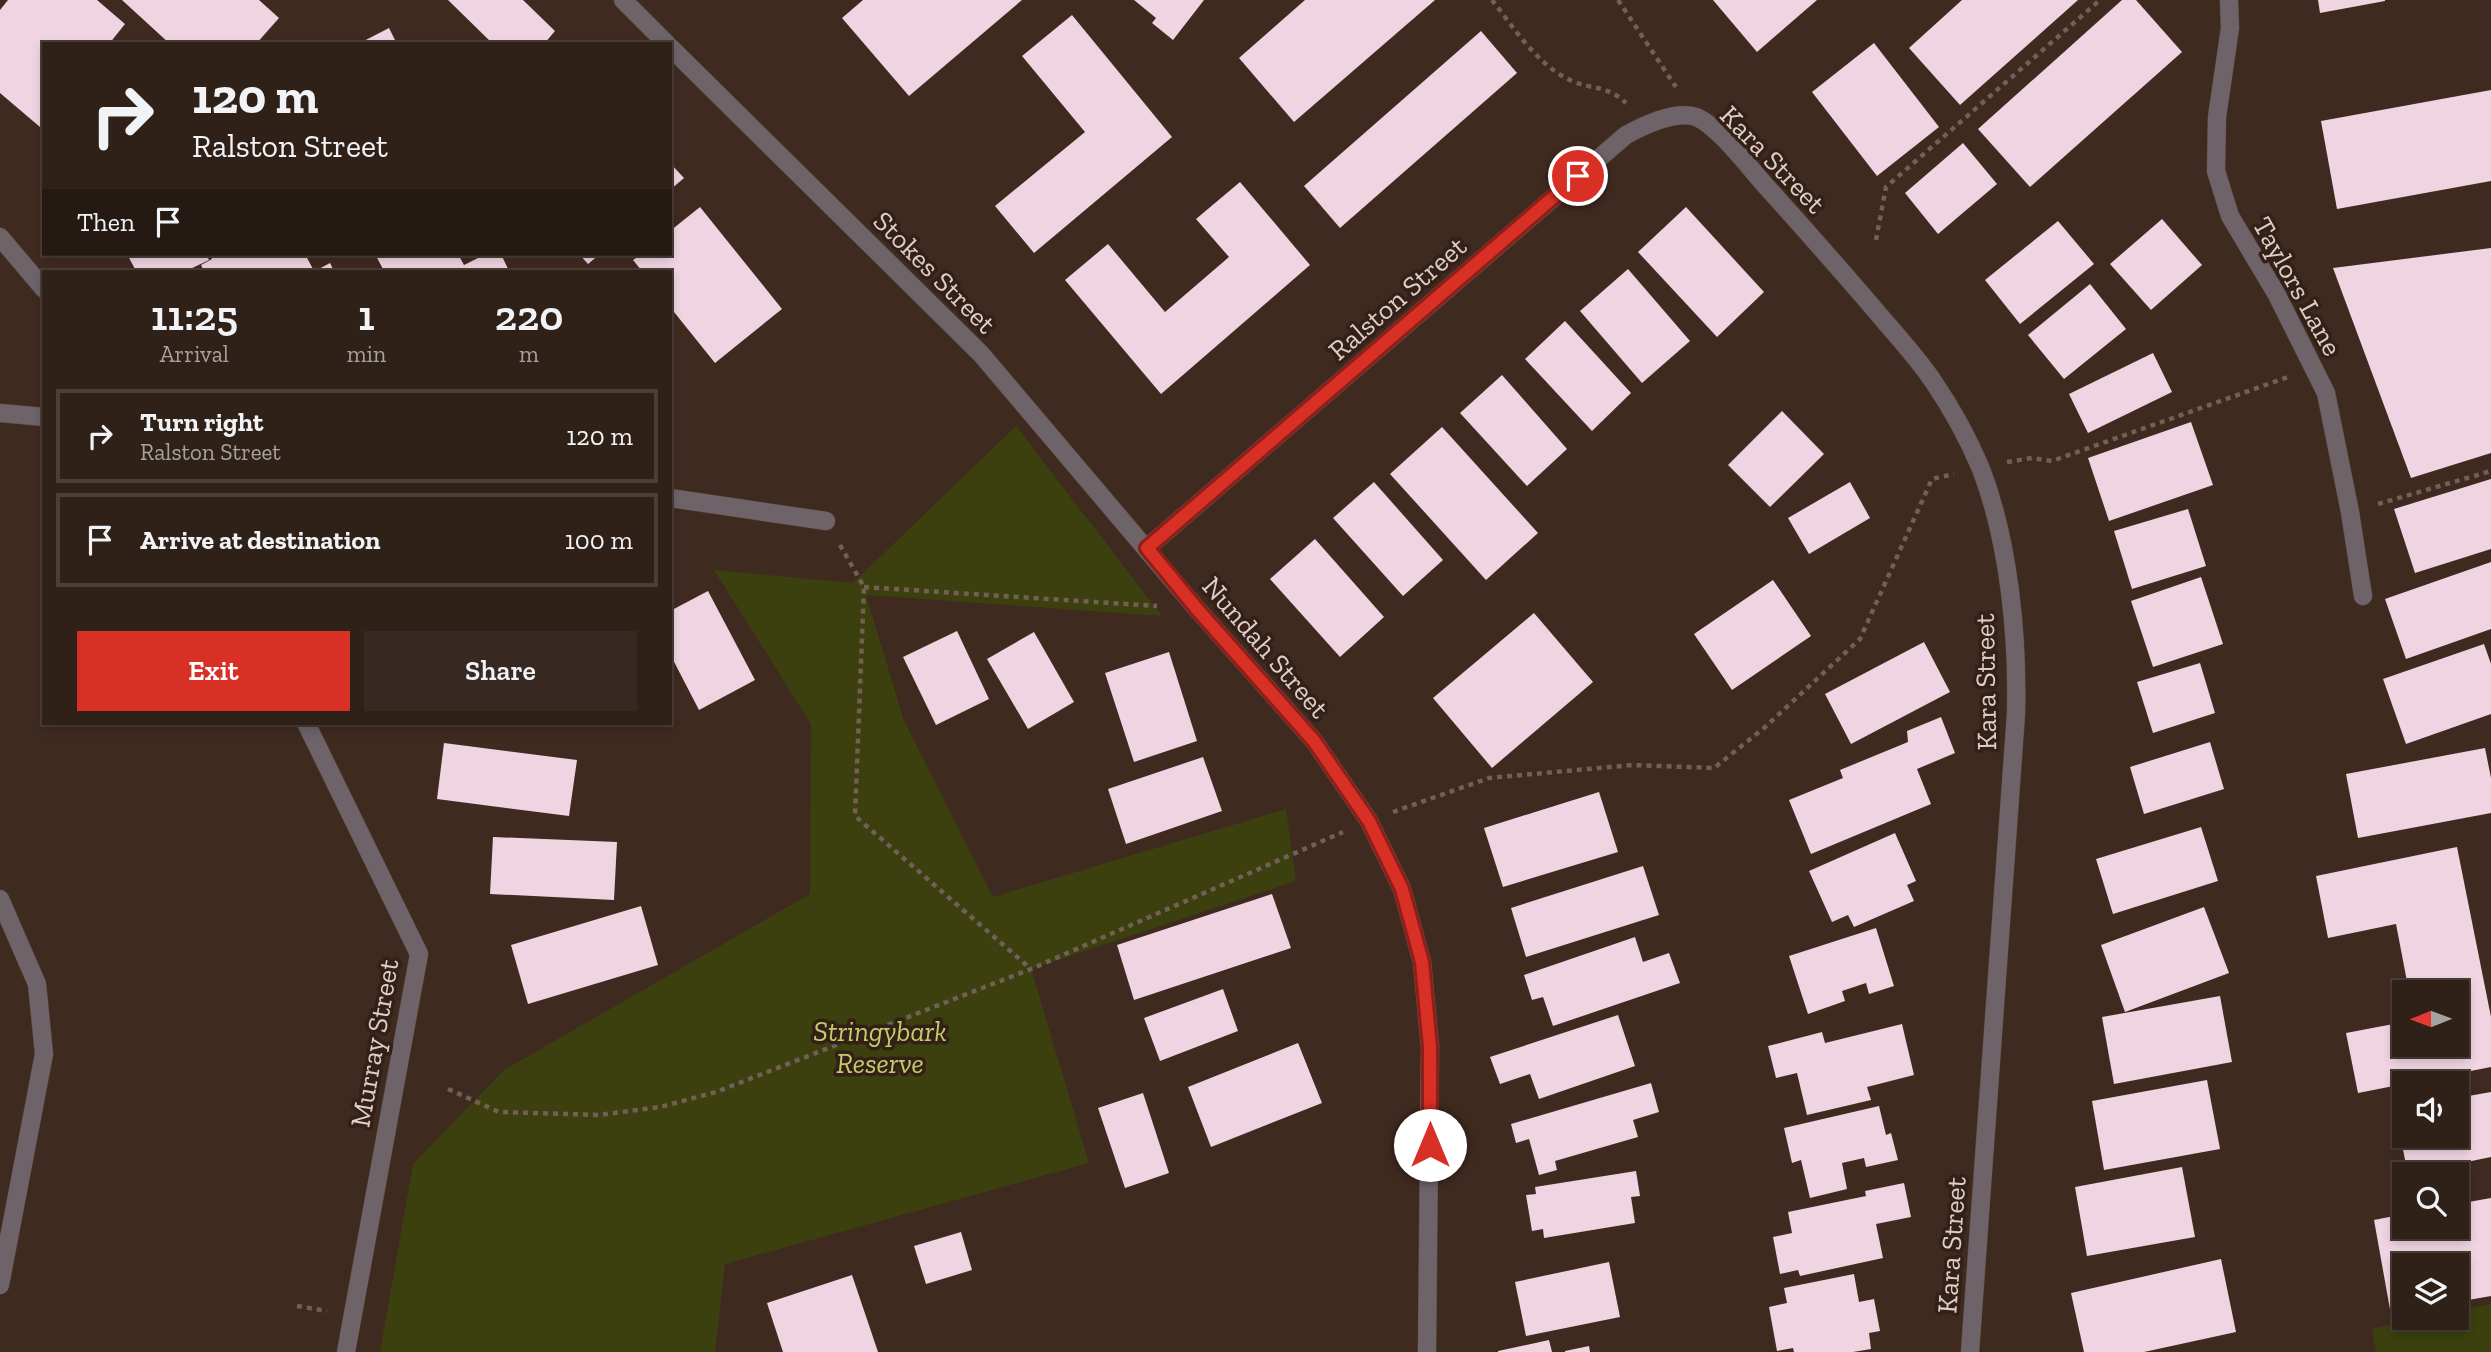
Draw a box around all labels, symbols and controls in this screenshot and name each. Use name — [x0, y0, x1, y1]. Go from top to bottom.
text: 120 m — [192, 67, 318, 126]
icon: right — [77, 70, 168, 161]
street label: Kara Street — [1713, 99, 1832, 220]
text: Ralston Street — [192, 127, 388, 165]
pin — [1548, 146, 1608, 206]
icon: arrive — [1559, 157, 1597, 195]
icon: arrive — [149, 203, 187, 241]
street label: Stokes Street — [867, 204, 1003, 341]
text: Then — [77, 206, 135, 238]
street label: Taylors Lane — [2246, 211, 2349, 361]
street label: Ralston Street — [1322, 229, 1473, 367]
text: 11:25 — [151, 290, 238, 341]
text: 1 — [358, 290, 375, 341]
text: 220 — [495, 290, 563, 341]
text: Arrival — [160, 340, 229, 368]
text: min — [347, 340, 386, 368]
text: m — [519, 340, 539, 368]
text: Turn right — [140, 406, 263, 438]
icon: right — [81, 417, 119, 455]
text: 120 m — [566, 420, 633, 452]
text: Ralston Street — [140, 438, 281, 466]
icon: arrive — [81, 521, 119, 559]
text: Arrive at destination — [140, 524, 380, 556]
text: 100 m — [565, 524, 633, 556]
street label: Nundah Street — [1195, 570, 1336, 725]
street label: Kara Street — [1968, 613, 2003, 751]
button: Exit — [77, 631, 350, 711]
button: Share — [364, 631, 637, 711]
street label: Murray Street — [343, 956, 406, 1130]
north arrow — [2392, 980, 2469, 1057]
map controls — [2392, 980, 2469, 1330]
park label: Stringybark Reserve — [813, 1015, 947, 1080]
button: sound — [2392, 1071, 2469, 1148]
position arrow — [1393, 1108, 1467, 1182]
button: search — [2392, 1162, 2469, 1239]
street label: Kara Street — [1930, 1175, 1973, 1314]
button: layers — [2392, 1253, 2469, 1330]

